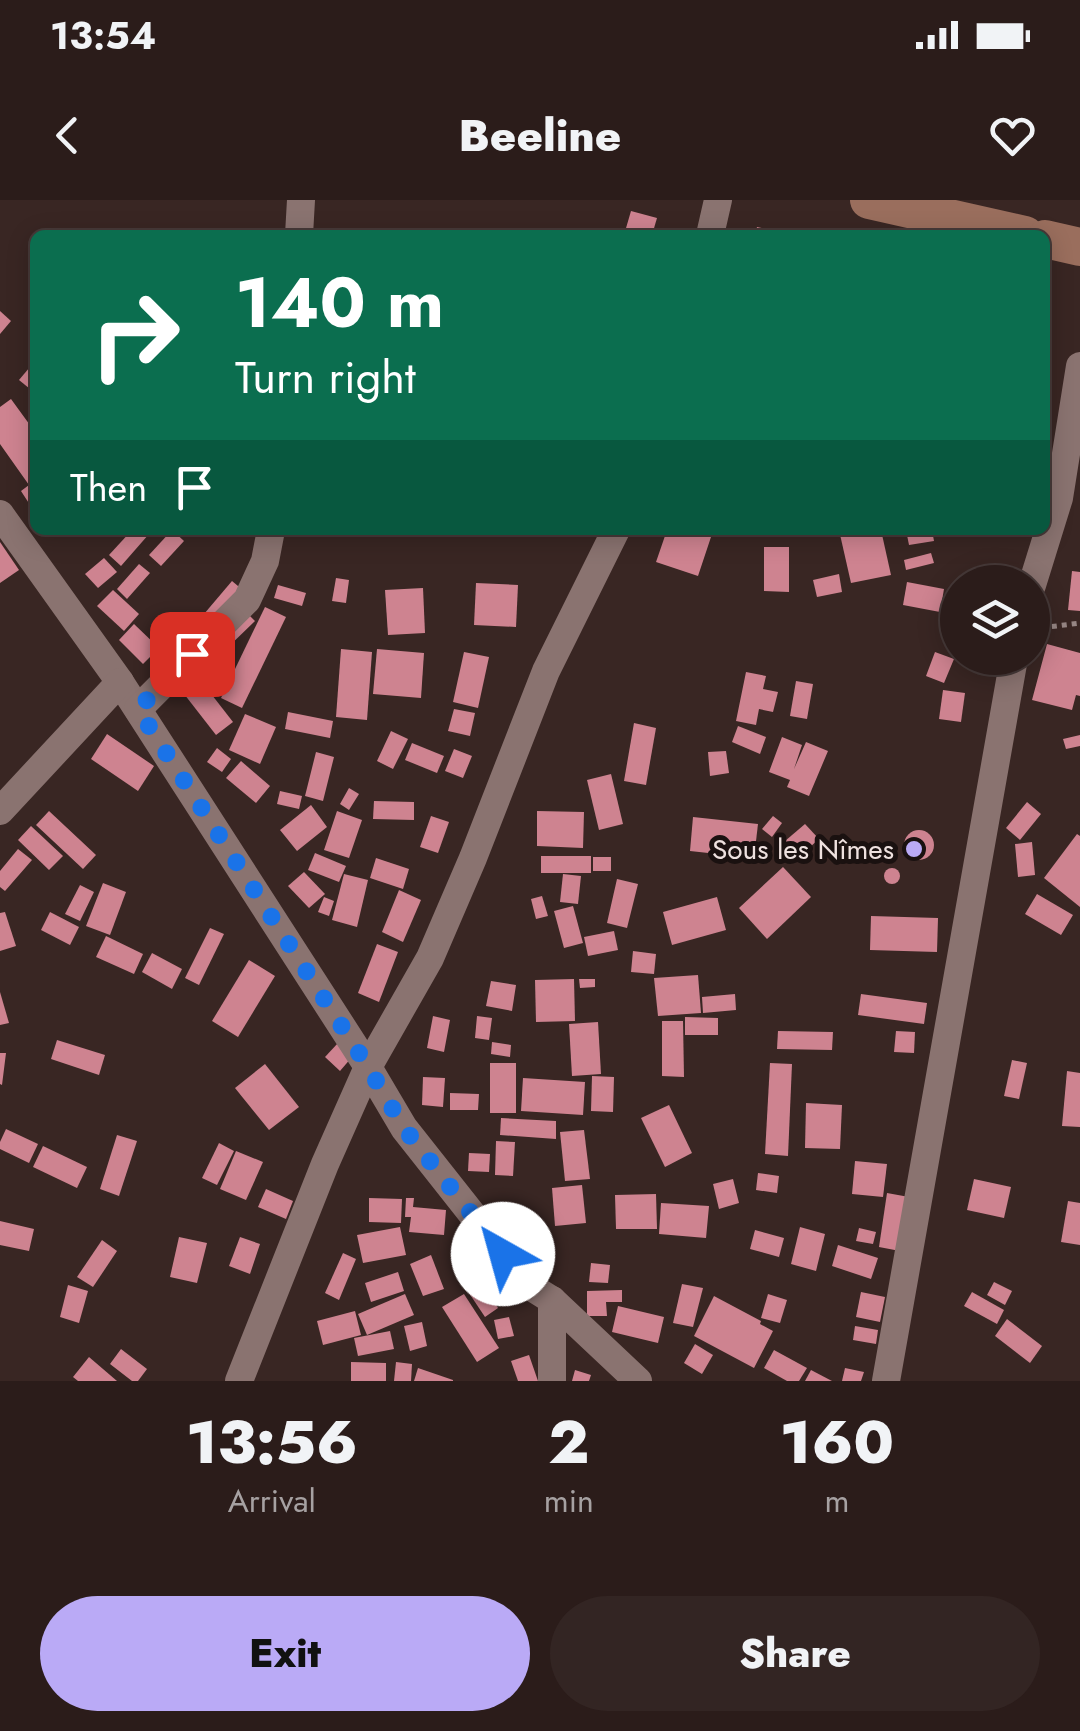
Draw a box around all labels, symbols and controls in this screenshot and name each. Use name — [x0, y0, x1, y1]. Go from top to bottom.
text: 13:54 — [50, 8, 156, 63]
text: Beeline — [459, 103, 621, 168]
icon: back — [40, 108, 95, 163]
icon: heart — [985, 108, 1040, 163]
text: 140 m — [235, 252, 444, 353]
icon: right — [70, 270, 200, 400]
text: Turn right — [235, 345, 416, 410]
text: Then — [70, 460, 147, 515]
icon: arrive — [167, 460, 222, 515]
map controls — [940, 565, 1050, 675]
button: layers — [940, 565, 1050, 675]
pin — [150, 612, 235, 697]
icon: arrive — [165, 627, 220, 682]
place label: Sous les Nîmes — [712, 829, 894, 870]
marker: Sous les Nîmes — [903, 838, 925, 860]
position arrow — [451, 1202, 555, 1306]
text: 13:56 — [186, 1399, 358, 1486]
text: 2 — [548, 1399, 589, 1486]
text: 160 — [780, 1399, 894, 1486]
text: Arrival — [228, 1478, 316, 1524]
text: min — [544, 1478, 594, 1524]
text: m — [824, 1478, 849, 1524]
button: Exit — [40, 1596, 530, 1711]
button: Share — [550, 1596, 1040, 1711]

